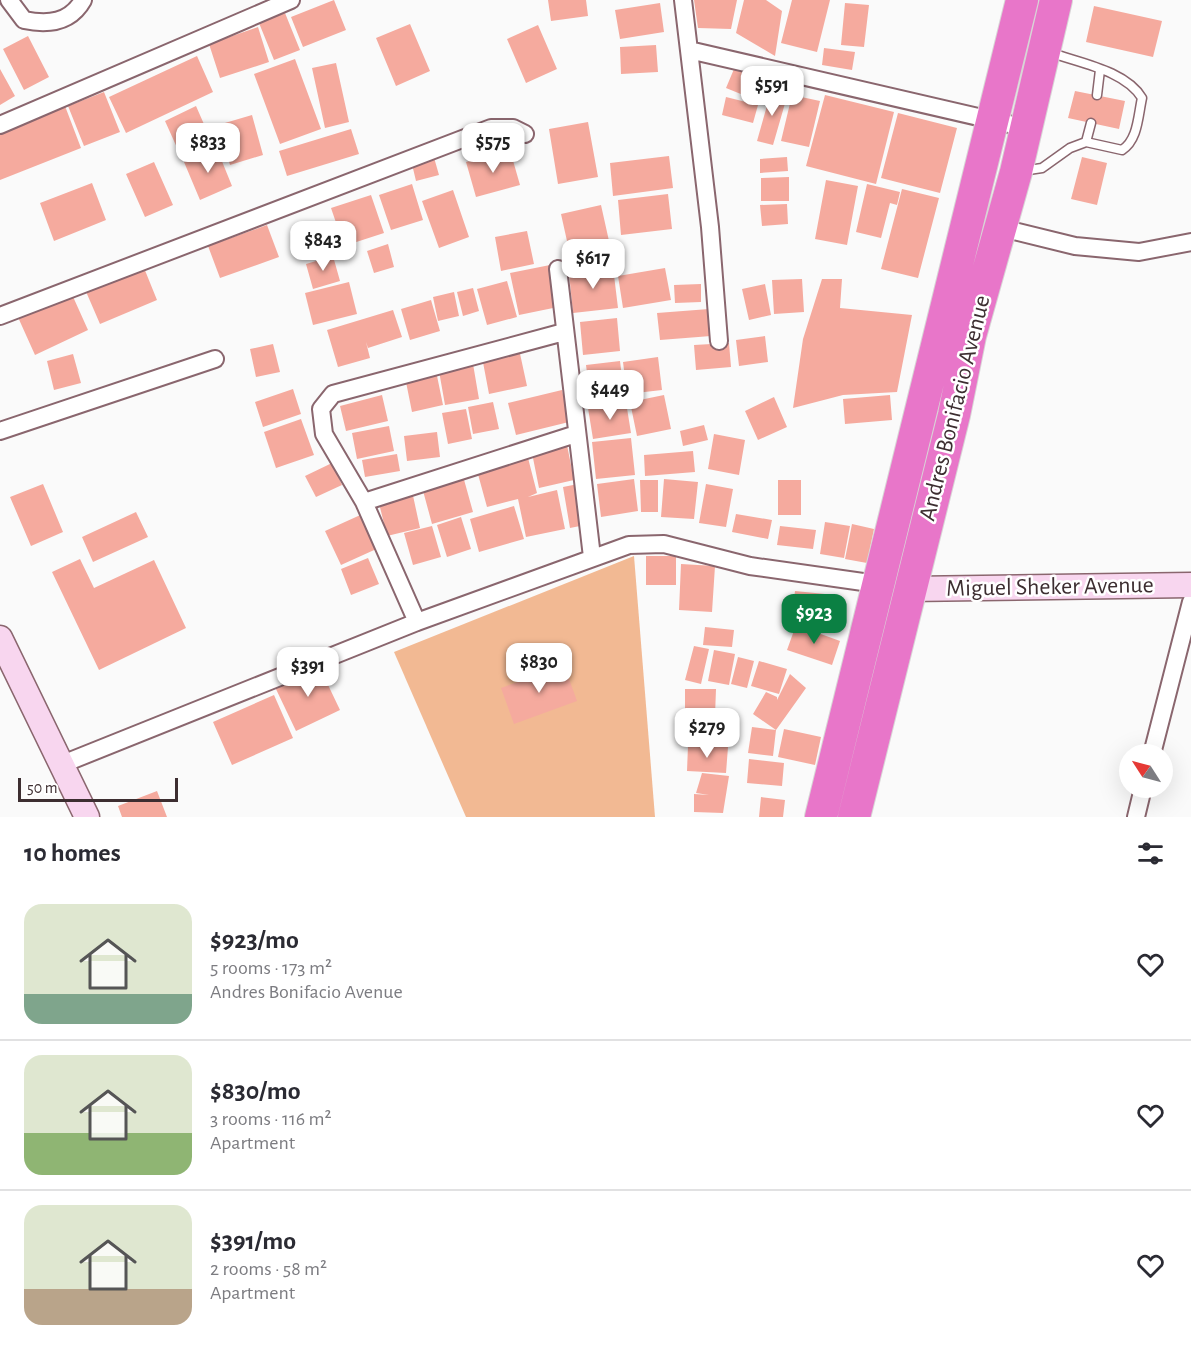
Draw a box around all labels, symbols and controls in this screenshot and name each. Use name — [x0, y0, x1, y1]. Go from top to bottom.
pin: $591 — [736, 66, 808, 117]
text: $591 — [755, 75, 789, 95]
pin: $833 — [172, 123, 244, 174]
pin: $575 — [457, 123, 529, 174]
text: $833 — [190, 132, 226, 152]
text: $575 — [476, 132, 510, 152]
pin: $843 — [287, 221, 359, 272]
text: $843 — [304, 230, 342, 250]
pin: $617 — [557, 239, 629, 290]
text: $617 — [576, 248, 610, 268]
street label: Andres Bonifacio Avenue — [915, 293, 995, 523]
pin: $449 — [574, 370, 646, 421]
text: $449 — [591, 379, 629, 399]
street label: Miguel Sheker Avenue — [946, 573, 1154, 601]
pin: $923 — [778, 594, 850, 645]
text: $923 — [796, 603, 832, 623]
pin: $830 — [503, 643, 575, 694]
pin: $391 — [272, 647, 344, 698]
text: $830 — [520, 652, 558, 672]
text: $391 — [291, 656, 325, 676]
pin: $279 — [671, 708, 743, 759]
text: $279 — [689, 717, 725, 737]
north arrow — [1119, 744, 1173, 798]
map controls — [1119, 744, 1173, 798]
scale bar — [18, 775, 178, 802]
text: 50 m — [27, 780, 58, 796]
icon: filters — [1134, 837, 1167, 870]
text: 10 homes — [24, 840, 121, 866]
text: $923/mo — [210, 927, 299, 953]
icon: home — [72, 928, 144, 1000]
icon: heart — [1134, 948, 1167, 981]
text: 5 rooms · 173 m² — [210, 958, 332, 978]
text: Andres Bonifacio Avenue — [210, 982, 403, 1002]
text: $830/mo — [210, 1078, 300, 1104]
icon: home — [72, 1079, 144, 1151]
icon: heart — [1134, 1099, 1167, 1132]
text: 3 rooms · 116 m² — [210, 1109, 331, 1129]
text: Apartment — [210, 1133, 295, 1153]
text: $391/mo — [210, 1228, 296, 1254]
icon: home — [72, 1229, 144, 1301]
icon: heart — [1134, 1249, 1167, 1282]
text: 2 rooms · 58 m² — [210, 1259, 327, 1279]
text: Apartment — [210, 1283, 295, 1303]

